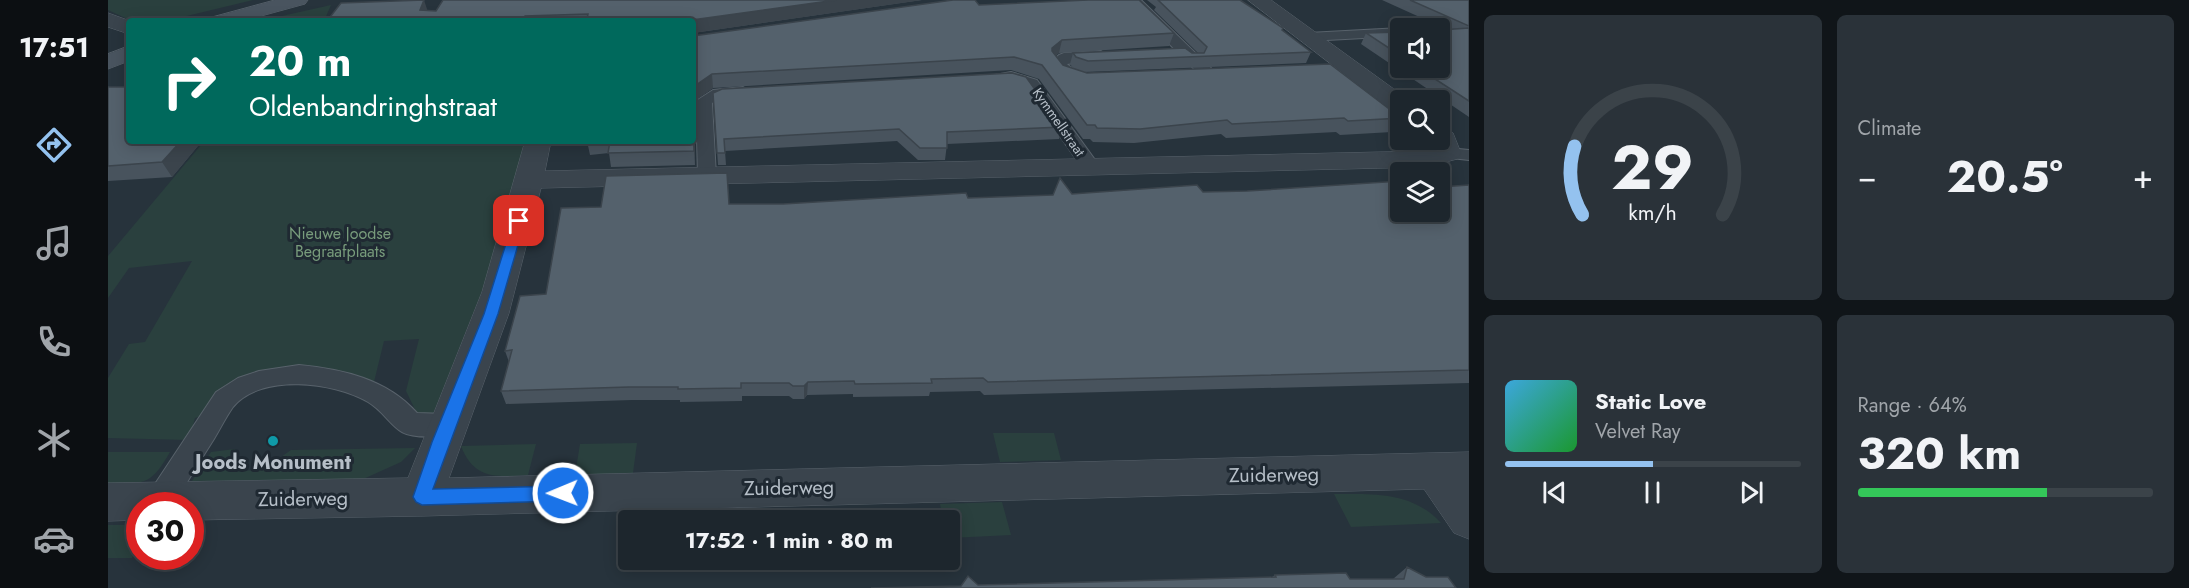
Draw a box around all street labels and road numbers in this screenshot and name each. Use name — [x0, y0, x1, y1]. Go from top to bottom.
street label: Kymmellstraat — [1028, 84, 1090, 161]
street label: Zuiderweg — [1229, 460, 1319, 490]
street label: Zuiderweg — [744, 473, 834, 503]
street label: Zuiderweg — [258, 484, 348, 514]

